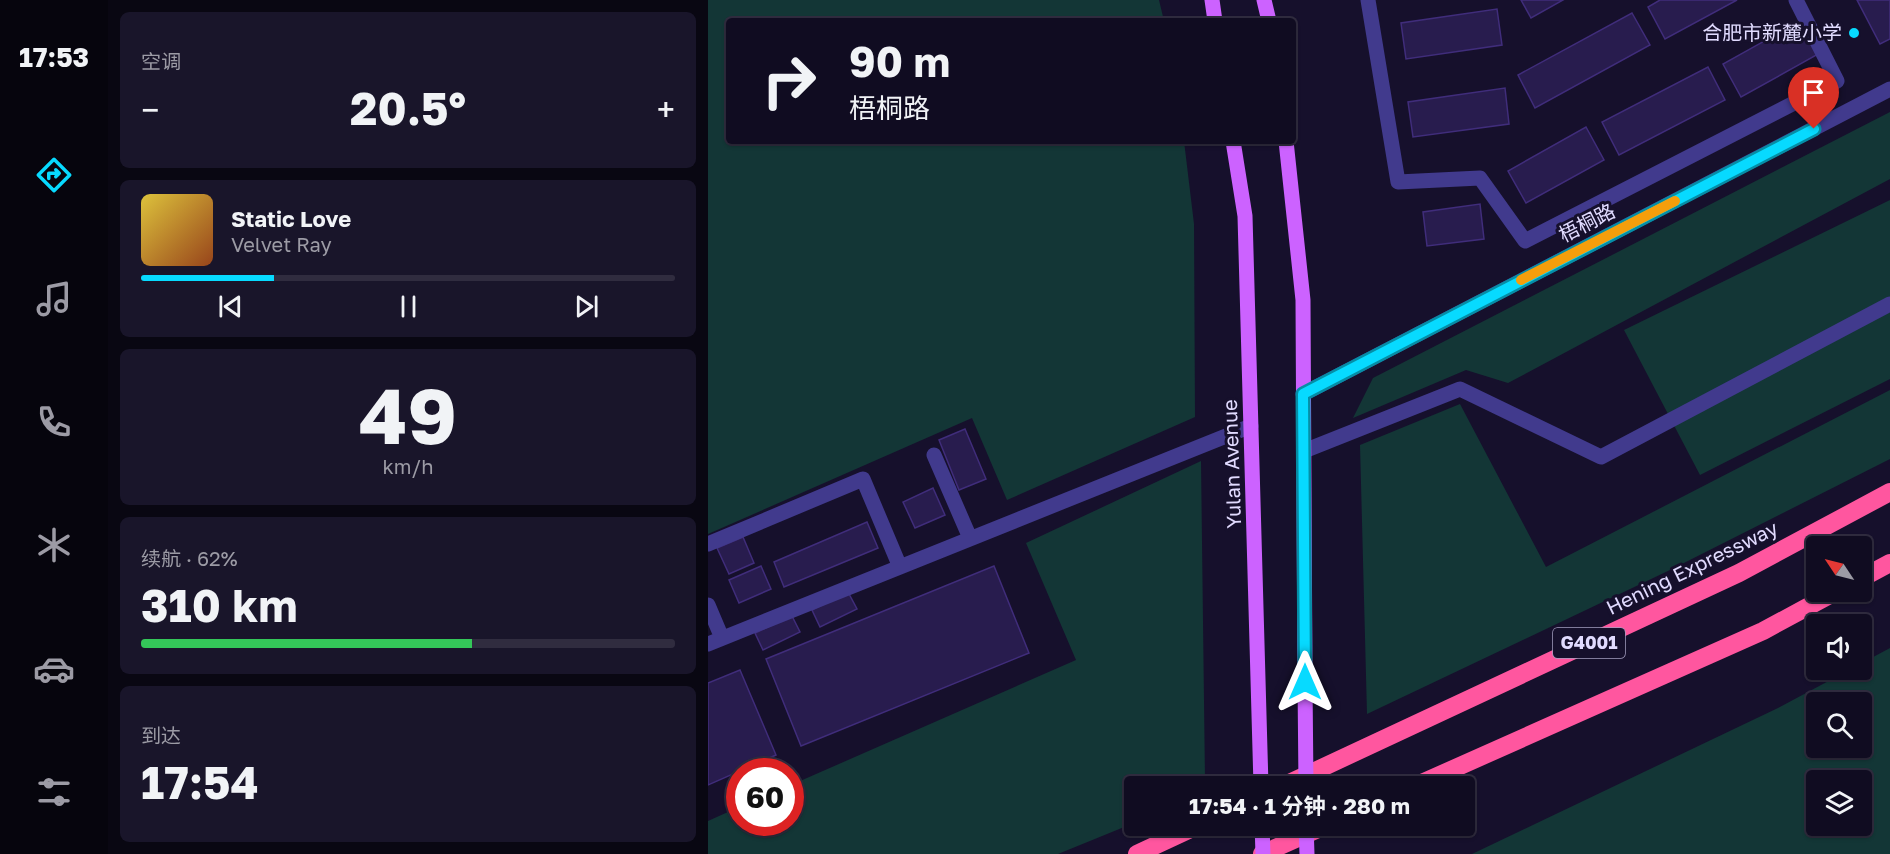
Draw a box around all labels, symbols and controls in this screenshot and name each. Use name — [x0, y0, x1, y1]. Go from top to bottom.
place label: 合肥市新麓小学 — [1702, 20, 1842, 44]
marker: 合肥市新麓小学 — [1847, 26, 1861, 40]
text: 90 m — [849, 36, 950, 86]
text: 17:53 — [19, 41, 89, 73]
icon: right — [750, 42, 828, 120]
text: 空调 — [141, 49, 181, 73]
pin — [1788, 67, 1839, 129]
icon: arrive — [1797, 76, 1830, 109]
text: 20.5° — [350, 81, 466, 135]
text: − — [141, 90, 159, 129]
text: + — [657, 90, 675, 129]
text: 梧桐路 — [849, 92, 930, 124]
icon: directions — [33, 154, 75, 196]
street label: 梧桐路 — [1554, 198, 1619, 246]
text: Static Love — [231, 205, 351, 232]
text: Velvet Ray — [231, 232, 332, 256]
icon: music — [33, 278, 75, 320]
icon: previous — [214, 290, 247, 323]
icon: pause — [392, 290, 425, 323]
icon: next — [570, 290, 603, 323]
text: 49 — [359, 368, 457, 461]
street label: Yulan Avenue — [1217, 399, 1245, 529]
icon: phone — [33, 401, 75, 443]
text: km/h — [383, 454, 433, 478]
street label: Hening Expressway — [1602, 515, 1781, 619]
icon: climate — [33, 524, 75, 566]
north arrow — [1806, 536, 1872, 602]
map controls — [1806, 536, 1872, 836]
text: 续航 · 62% — [141, 546, 238, 570]
text: 310 km — [141, 578, 298, 632]
button: sound — [1806, 614, 1872, 680]
road number: G4001 — [1553, 628, 1625, 658]
icon: car — [33, 648, 75, 690]
position arrow — [1273, 650, 1337, 714]
button: search — [1806, 692, 1872, 758]
text: 到达 — [141, 723, 181, 747]
text: 17:54 — [141, 755, 259, 809]
speed limit sign: 60 — [726, 758, 804, 836]
button: layers — [1806, 770, 1872, 836]
icon: filters — [33, 771, 75, 813]
text: 17:54 · 1 分钟 · 280 m — [1189, 792, 1410, 819]

